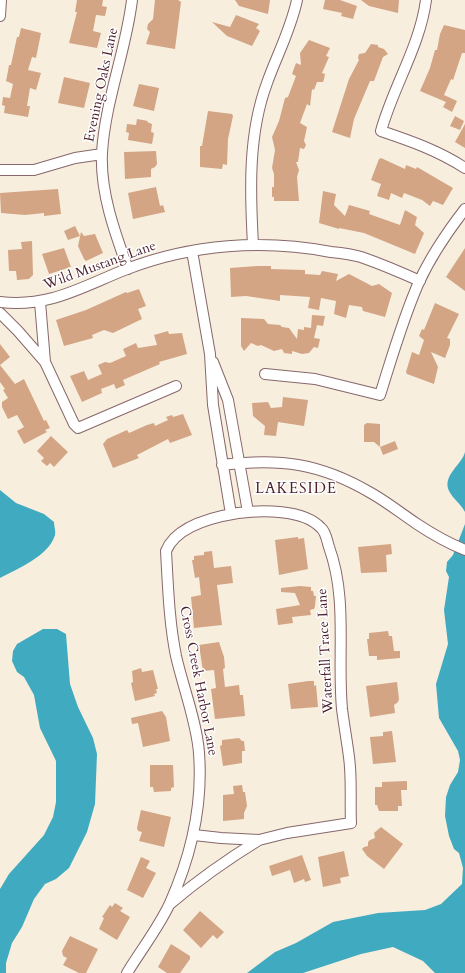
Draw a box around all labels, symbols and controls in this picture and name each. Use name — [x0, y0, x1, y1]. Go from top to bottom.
street label: Evening Oaks Lane — [82, 26, 122, 144]
street label: Wild Mustang Lane — [41, 238, 159, 294]
district label: LAKESIDE — [255, 481, 337, 499]
street label: Waterfall Trace Lane — [314, 588, 338, 714]
street label: Cross Creek Harbor Lane — [175, 605, 221, 757]

